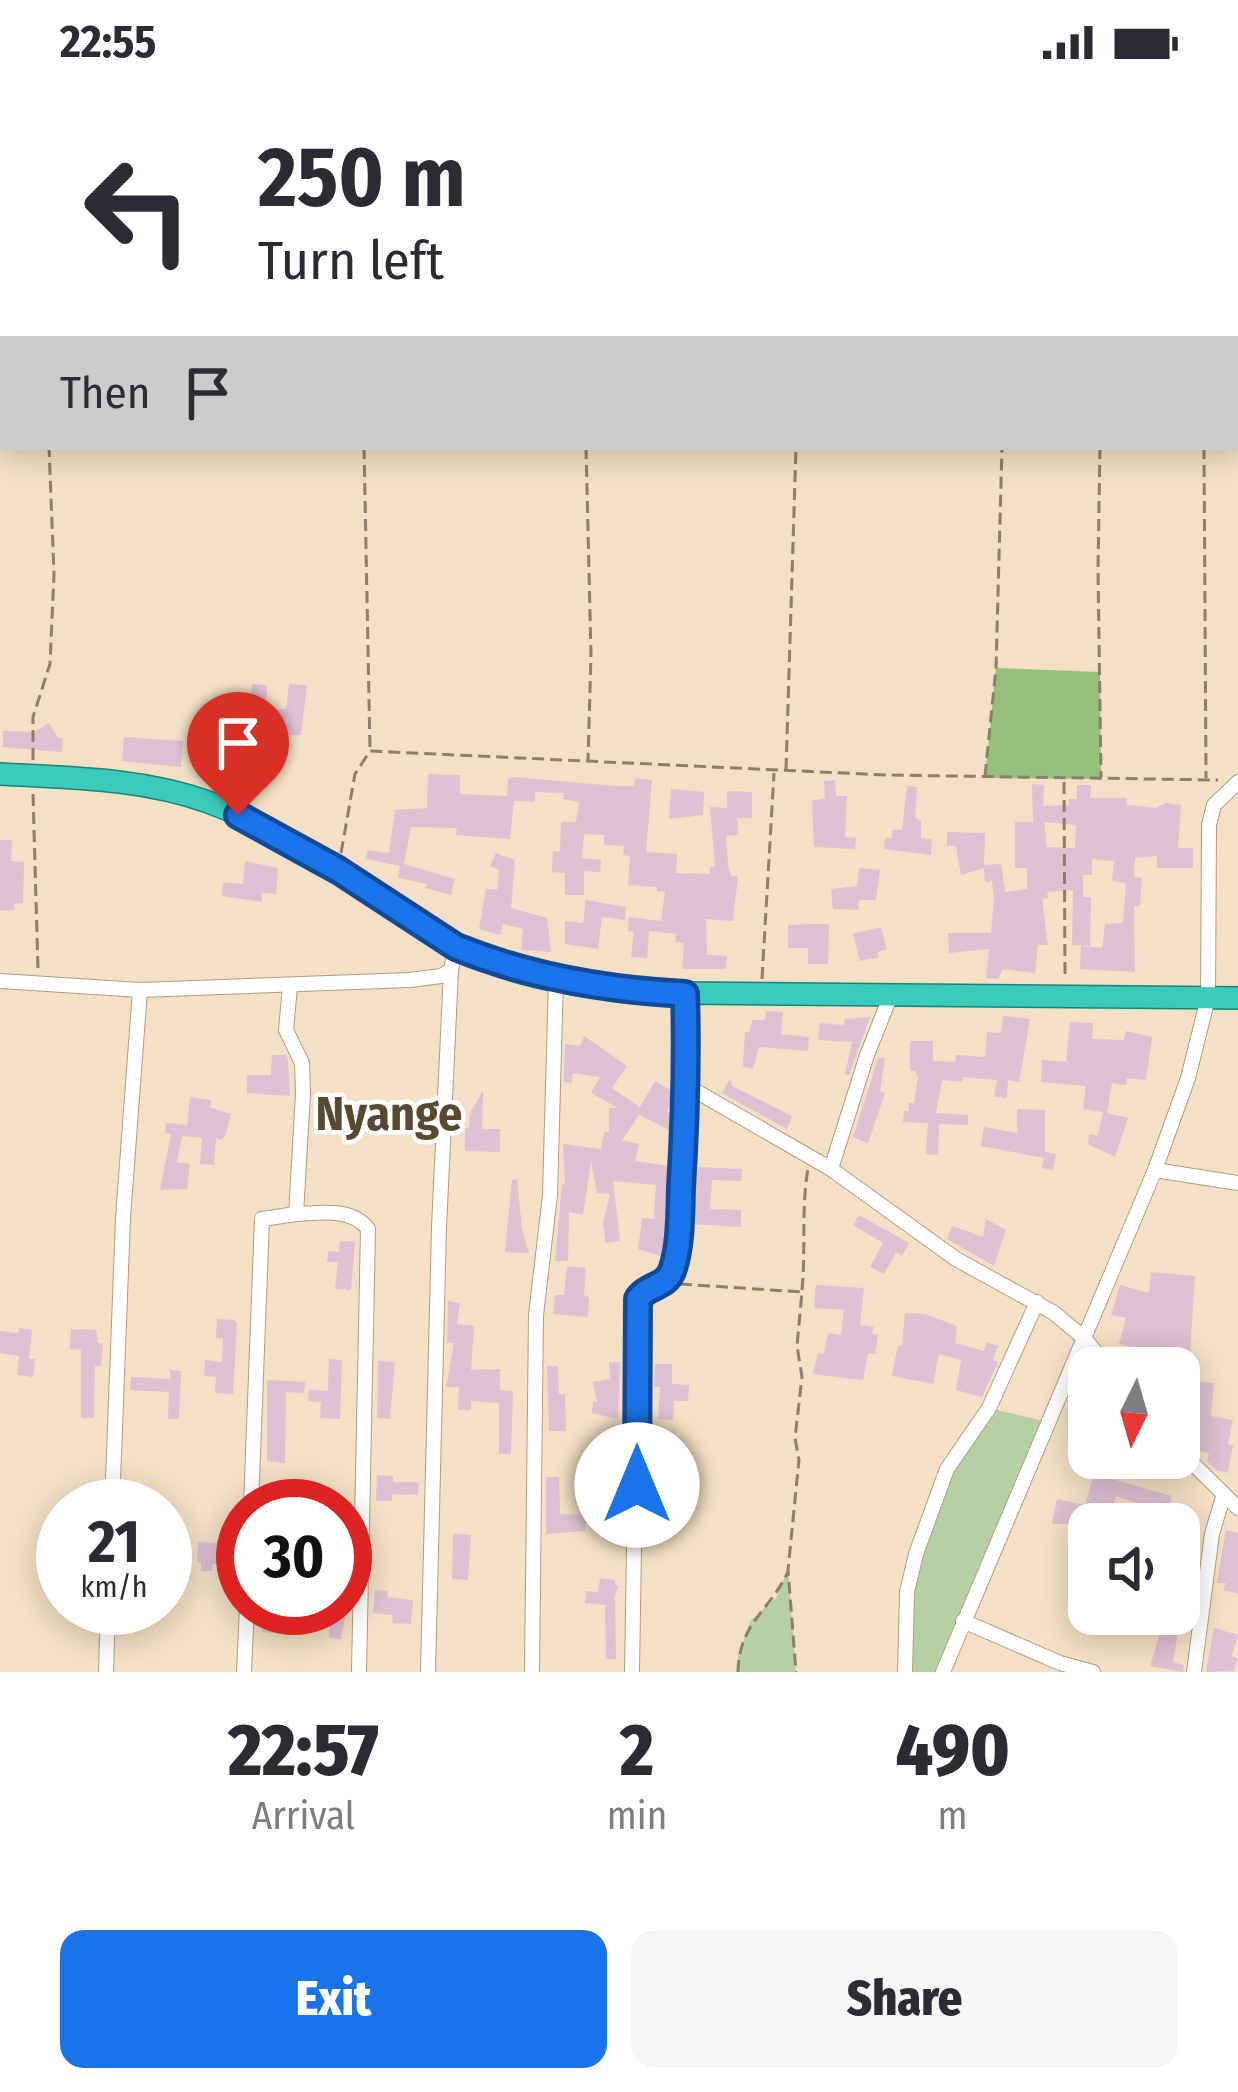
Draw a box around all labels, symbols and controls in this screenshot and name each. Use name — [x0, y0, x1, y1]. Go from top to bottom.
text: 22:55 — [60, 15, 156, 69]
text: 250 m — [258, 127, 466, 228]
icon: left — [60, 132, 216, 288]
text: Turn left — [258, 229, 444, 293]
icon: arrive — [175, 360, 241, 426]
text: Then — [60, 366, 151, 420]
pin — [187, 692, 289, 815]
icon: arrive — [205, 710, 271, 776]
district label: Nyange — [316, 1085, 462, 1143]
north arrow — [1068, 1347, 1200, 1479]
map controls — [1068, 1347, 1200, 1635]
position arrow — [574, 1422, 700, 1548]
speed limit sign: 30 — [216, 1479, 372, 1635]
button: sound — [1068, 1503, 1200, 1635]
text: 21 — [88, 1506, 140, 1578]
text: km/h — [81, 1569, 147, 1605]
text: 22:57 — [228, 1708, 379, 1794]
text: 2 — [620, 1708, 654, 1794]
text: 490 — [895, 1708, 1010, 1794]
text: Arrival — [252, 1793, 355, 1839]
text: min — [607, 1793, 667, 1839]
text: m — [938, 1793, 968, 1839]
button: Exit — [60, 1930, 607, 2068]
button: Share — [631, 1930, 1178, 2068]

